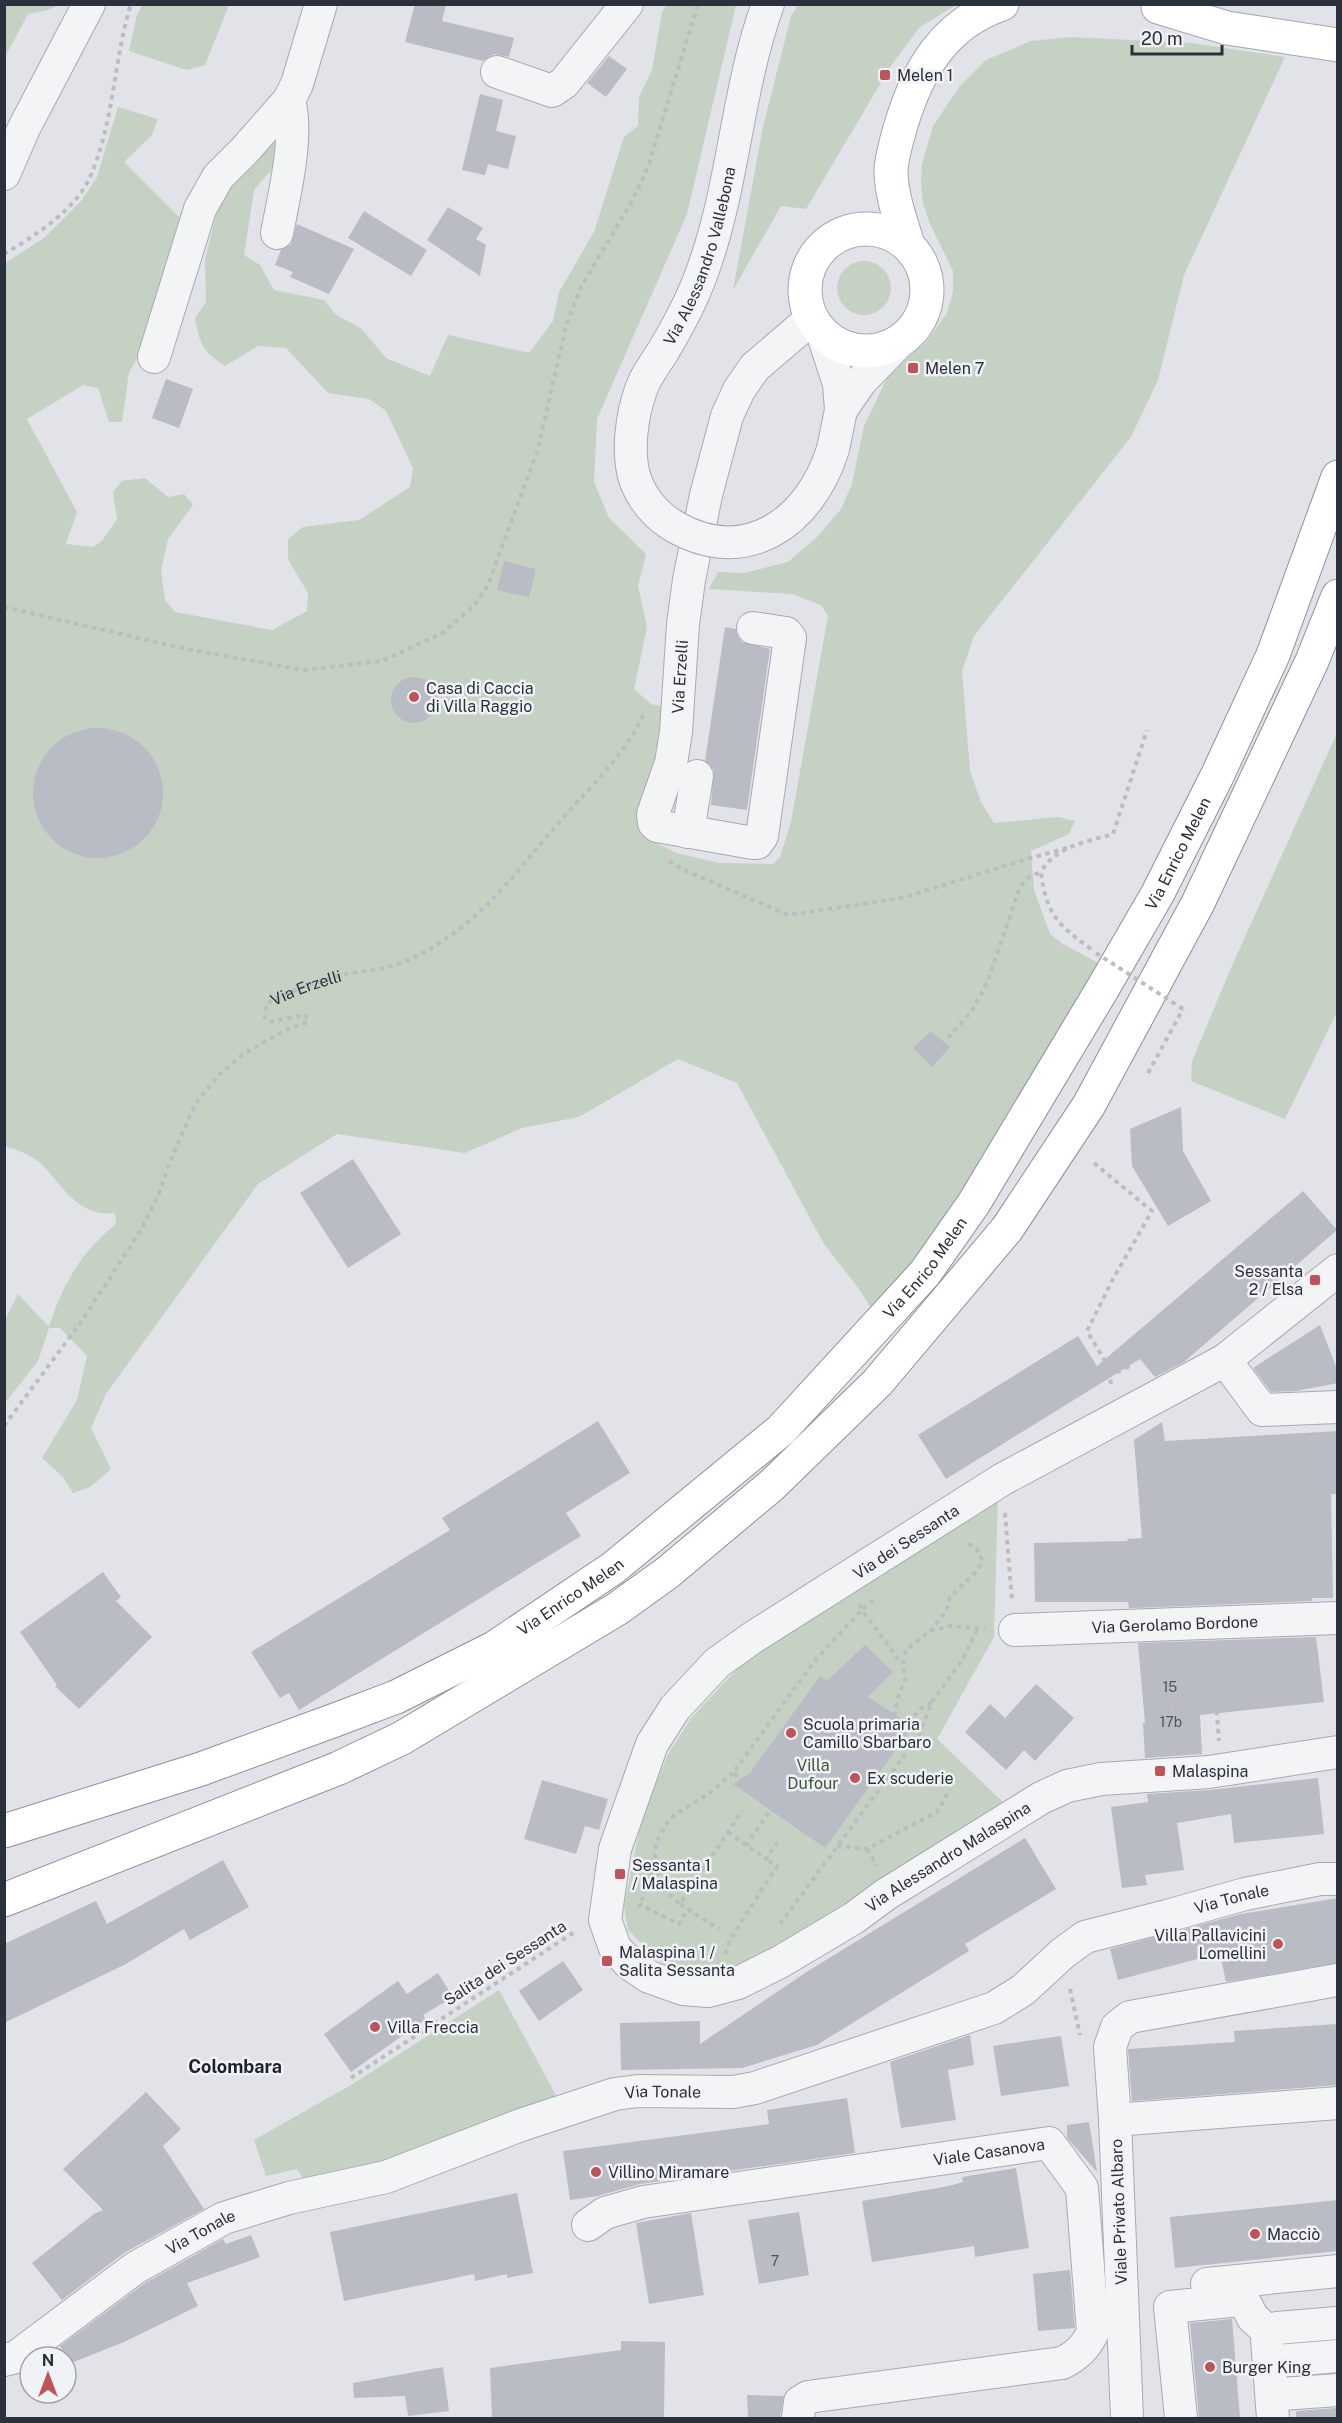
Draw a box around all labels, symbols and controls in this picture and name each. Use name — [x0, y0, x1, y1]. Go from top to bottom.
scale bar — [1132, 18, 1222, 56]
text: 20 m — [1141, 28, 1183, 49]
place label: Melen 1 — [897, 66, 953, 85]
marker: Melen 1 — [878, 68, 892, 82]
street label: Via Alessandro Vallebona — [659, 165, 739, 349]
place label: Melen 7 — [925, 359, 984, 378]
marker: Melen 7 — [906, 361, 920, 375]
street label: Via Erzelli — [668, 639, 691, 714]
place label: Casa di Caccia di Villa Raggio — [426, 679, 534, 716]
marker: Casa di Caccia di Villa Raggio — [407, 690, 421, 704]
street label: Via Enrico Melen — [1141, 794, 1214, 913]
street label: Via Erzelli — [267, 966, 343, 1009]
street label: Via Enrico Melen — [879, 1213, 971, 1322]
place label: Sessanta 2 / Elsa — [1234, 1262, 1303, 1299]
marker: Sessanta 2 / Elsa — [1308, 1273, 1322, 1287]
street label: Via dei Sessanta — [850, 1501, 962, 1583]
street label: Via Enrico Melen — [514, 1554, 627, 1639]
street label: Via Gerolamo Bordone — [1091, 1611, 1259, 1637]
house number: 15 — [1163, 1679, 1177, 1695]
house number: 17b — [1160, 1714, 1182, 1730]
place label: Scuola primaria Camillo Sbarbaro — [803, 1715, 931, 1752]
marker: Scuola primaria Camillo Sbarbaro — [784, 1726, 798, 1740]
park label: Villa Dufour — [787, 1756, 839, 1793]
place label: Malaspina — [1172, 1762, 1248, 1781]
marker: Malaspina — [1153, 1764, 1167, 1778]
place label: Ex scuderie — [867, 1769, 954, 1788]
marker: Ex scuderie — [848, 1771, 862, 1785]
street label: Via Alessandro Malaspina — [862, 1797, 1034, 1916]
place label: Sessanta 1 / Malaspina — [632, 1856, 718, 1893]
marker: Sessanta 1 / Malaspina — [613, 1867, 627, 1881]
street label: Via Tonale — [1192, 1880, 1271, 1917]
street label: Salita dei Sessanta — [440, 1916, 570, 2010]
place label: Villa Pallavicini Lomellini — [1154, 1926, 1266, 1963]
marker: Villa Pallavicini Lomellini — [1271, 1937, 1285, 1951]
place label: Malaspina 1 / Salita Sessanta — [619, 1943, 735, 1980]
marker: Malaspina 1 / Salita Sessanta — [600, 1954, 614, 1968]
place label: Villa Freccia — [387, 2018, 479, 2037]
marker: Villa Freccia — [368, 2020, 382, 2034]
district label: Colombara — [188, 2056, 282, 2077]
street label: Via Tonale — [623, 2081, 701, 2102]
street label: Viale Casanova — [932, 2134, 1046, 2169]
street label: Viale Privato Albaro — [1107, 2139, 1131, 2285]
place label: Villino Miramare — [608, 2163, 729, 2182]
marker: Villino Miramare — [589, 2165, 603, 2179]
street label: Via Tonale — [162, 2206, 238, 2258]
place label: Macciò — [1267, 2225, 1320, 2244]
marker: Macciò — [1248, 2227, 1262, 2241]
house number: 7 — [771, 2253, 779, 2269]
north arrow — [18, 2345, 78, 2405]
text: N — [42, 2351, 54, 2370]
place label: Burger King — [1222, 2358, 1311, 2377]
marker: Burger King — [1203, 2360, 1217, 2374]

